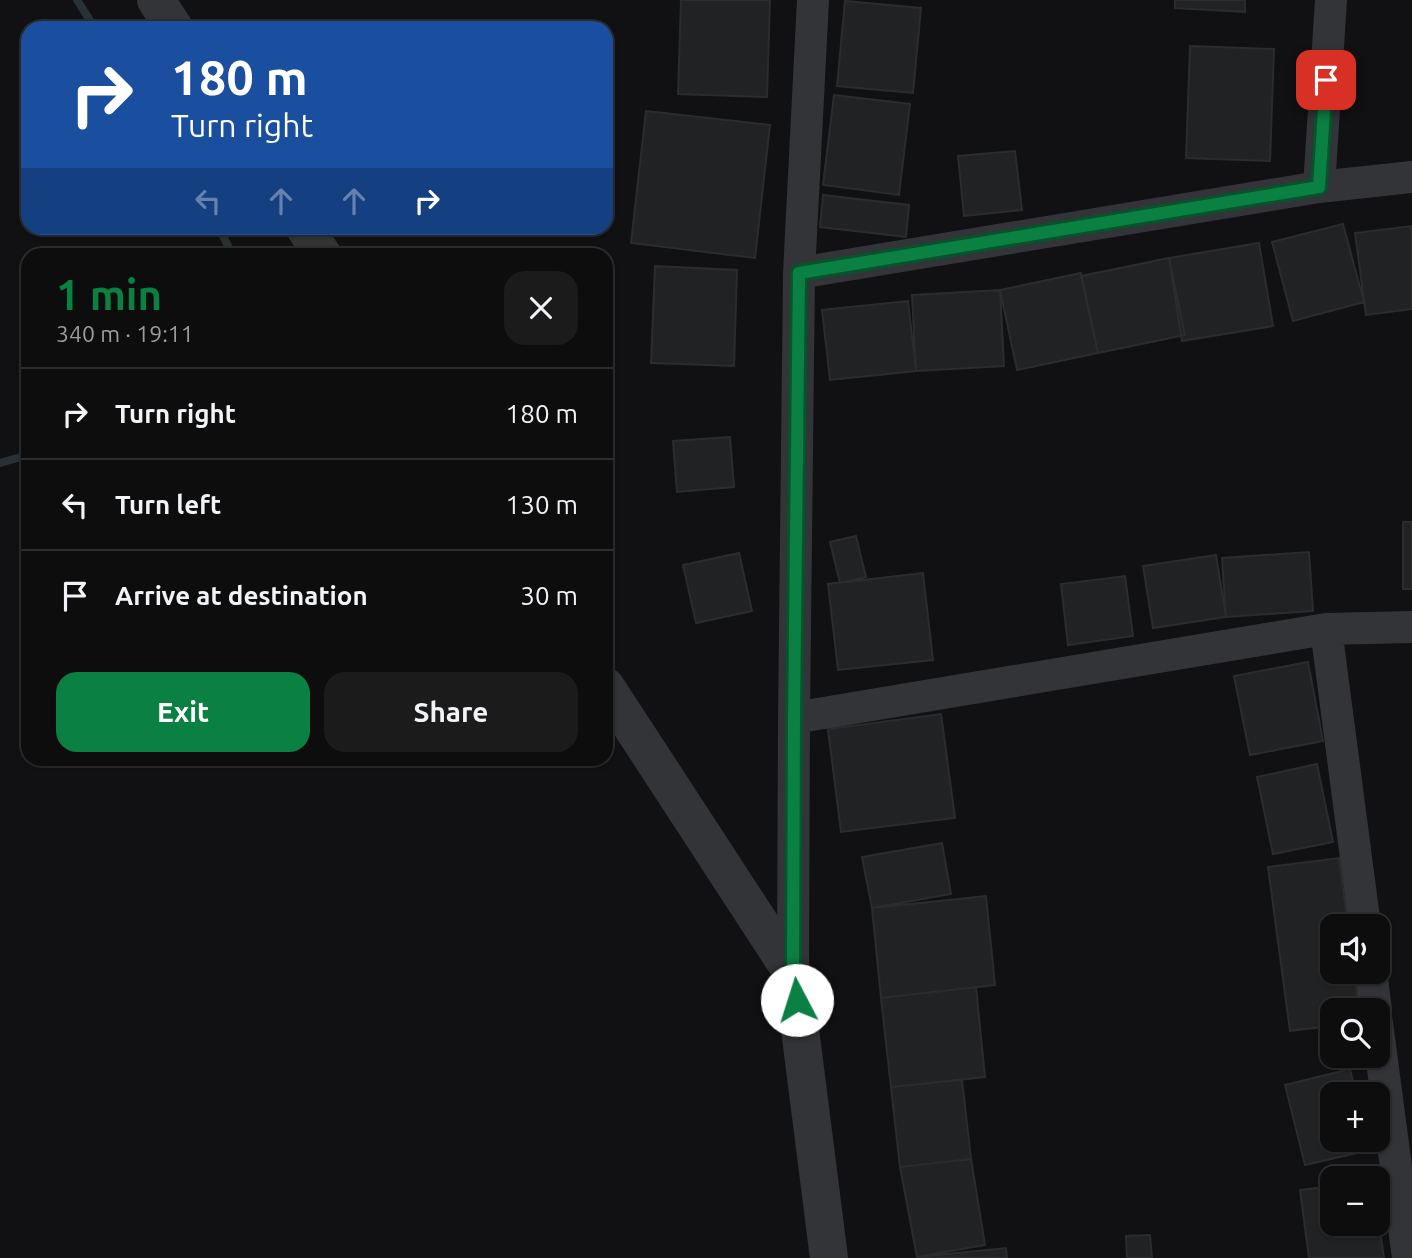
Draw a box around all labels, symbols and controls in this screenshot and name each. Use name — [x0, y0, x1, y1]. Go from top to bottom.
icon: right — [56, 49, 147, 140]
text: 180 m — [171, 49, 308, 104]
pin — [1296, 50, 1356, 110]
icon: arrive — [1307, 61, 1345, 99]
text: Turn right — [171, 107, 313, 143]
icon: left — [189, 182, 227, 220]
icon: ahead — [262, 182, 300, 220]
icon: ahead — [335, 182, 373, 220]
icon: right — [408, 182, 446, 220]
text: 1 min — [56, 271, 162, 318]
button: close — [504, 271, 578, 345]
text: 340 m · 19:11 — [56, 321, 194, 346]
icon: right — [56, 395, 94, 433]
text: Turn right — [115, 399, 236, 428]
text: 180 m — [506, 399, 578, 428]
icon: left — [56, 486, 94, 524]
text: Turn left — [115, 490, 221, 519]
text: 130 m — [506, 490, 578, 519]
icon: arrive — [56, 577, 94, 615]
text: Arrive at destination — [115, 581, 368, 610]
text: 30 m — [520, 581, 578, 610]
button: Exit — [56, 672, 310, 752]
button: Share — [324, 672, 578, 752]
map controls — [1320, 914, 1390, 1236]
button: sound — [1320, 914, 1390, 984]
position arrow — [760, 963, 834, 1037]
button: search — [1320, 998, 1390, 1068]
button: + — [1320, 1082, 1390, 1152]
button: − — [1320, 1166, 1390, 1236]

